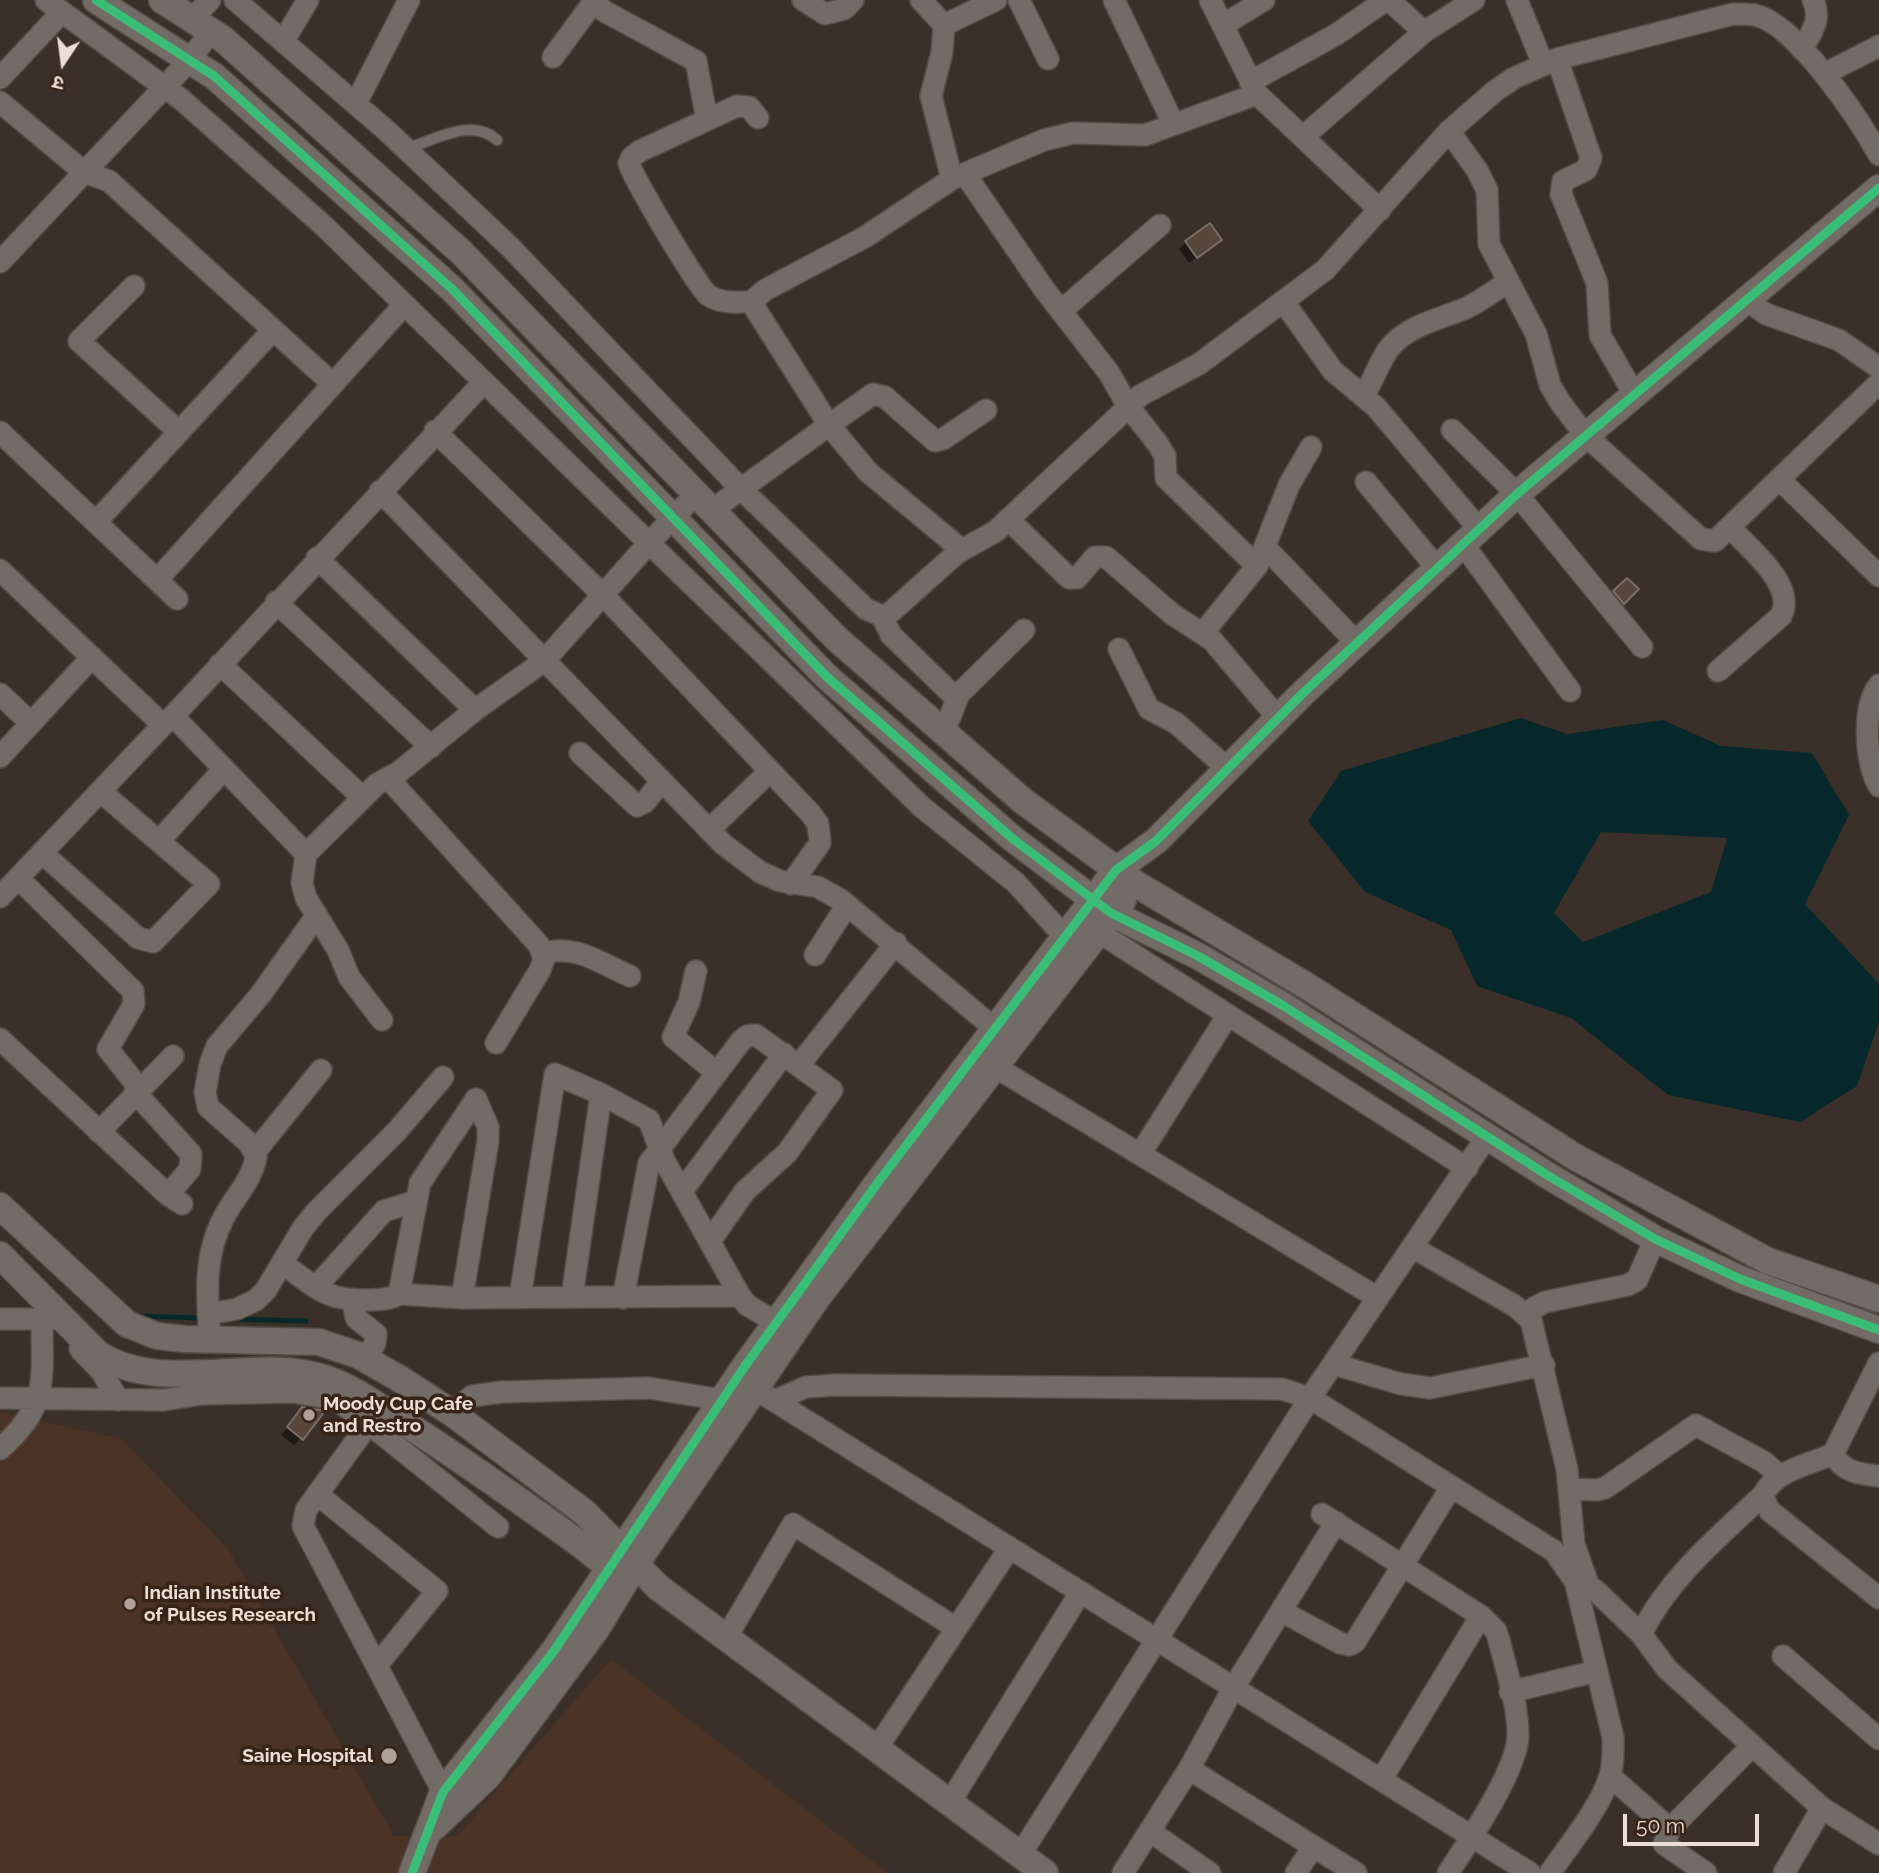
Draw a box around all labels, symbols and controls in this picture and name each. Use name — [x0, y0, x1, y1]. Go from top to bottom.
north arrow — [28, 28, 98, 98]
text: उ — [50, 71, 66, 95]
place label: Moody Cup Cafe and Restro — [323, 1393, 473, 1437]
marker: Moody Cup Cafe and Restro — [301, 1407, 317, 1423]
place label: Indian Institute of Pulses Research — [144, 1582, 316, 1626]
marker: Indian Institute of Pulses Research — [122, 1596, 138, 1612]
place label: Saine Hospital — [242, 1745, 373, 1767]
marker: Saine Hospital — [379, 1746, 399, 1766]
scale bar — [1627, 1800, 1764, 1844]
text: 50 m — [1636, 1813, 1685, 1838]

